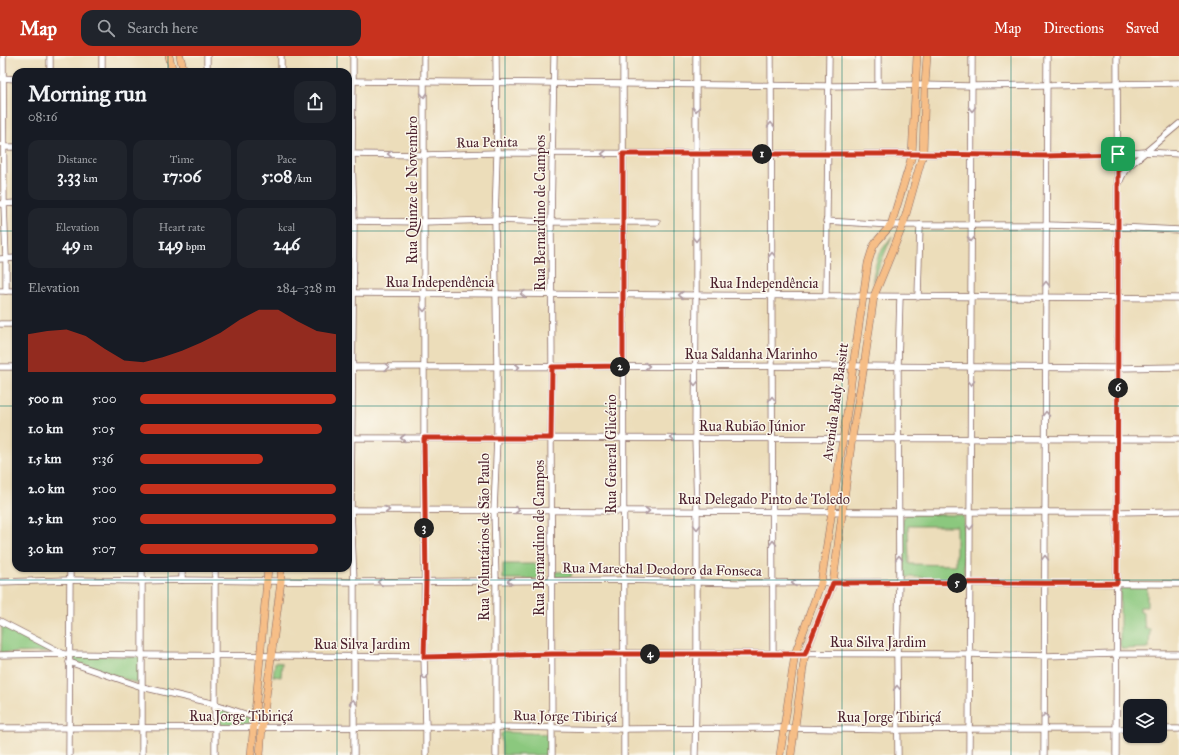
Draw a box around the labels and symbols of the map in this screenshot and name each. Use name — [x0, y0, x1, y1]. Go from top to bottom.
one-way arrow — [420, 92, 428, 98]
one-way arrow — [692, 106, 700, 112]
one-way arrow — [968, 106, 976, 112]
street label: Rua Quinze de Novembro — [404, 116, 421, 264]
one-way arrow — [767, 122, 775, 128]
street label: Rua Penita — [456, 133, 518, 152]
street label: Rua Bernardino de Campos — [532, 135, 549, 291]
pin — [1101, 137, 1135, 171]
pin: 1 — [752, 144, 772, 164]
one-way arrow — [387, 150, 393, 159]
one-way arrow — [601, 150, 607, 158]
one-way arrow — [692, 236, 700, 242]
one-way arrow — [967, 236, 975, 242]
one-way arrow — [768, 252, 776, 258]
street label: Rua Independência — [385, 274, 495, 291]
street label: Rua Independência — [709, 275, 819, 292]
one-way arrow — [1042, 281, 1051, 287]
one-way arrow — [520, 290, 526, 298]
one-way arrow — [678, 291, 684, 299]
one-way arrow — [420, 306, 428, 312]
street label: Avenida Bady Bassitt — [819, 342, 852, 463]
street label: Rua Saldanha Marinho — [685, 346, 817, 363]
pin: 2 — [610, 357, 630, 377]
one-way arrow — [644, 362, 650, 370]
one-way arrow — [384, 363, 390, 371]
one-way arrow — [514, 363, 520, 371]
pin: 6 — [1108, 378, 1128, 398]
one-way arrow — [691, 380, 699, 386]
one-way arrow — [967, 380, 975, 386]
street label: Rua General Glicério — [603, 394, 620, 514]
one-way arrow — [768, 396, 776, 402]
one-way arrow — [1042, 411, 1050, 417]
street label: Rua Rubião Júnior — [699, 418, 806, 436]
one-way arrow — [400, 434, 406, 442]
one-way arrow — [670, 434, 676, 442]
street label: Rua Voluntários de São Paulo — [476, 453, 493, 621]
street label: Rua Bernardino de Campos — [531, 460, 548, 616]
street label: Rua Delegado Pinto de Toledo — [678, 491, 850, 508]
one-way arrow — [384, 506, 390, 514]
one-way arrow — [514, 506, 520, 515]
one-way arrow — [644, 507, 650, 515]
pin: 3 — [414, 518, 434, 538]
one-way arrow — [693, 524, 701, 530]
one-way arrow — [966, 524, 974, 530]
one-way arrow — [769, 540, 777, 546]
one-way arrow — [895, 555, 903, 561]
one-way arrow — [1041, 555, 1049, 561]
street label: Rua Marechal Deodoro da Fonseca — [562, 559, 762, 580]
pin: 5 — [947, 573, 967, 593]
one-way arrow — [377, 577, 383, 586]
one-way arrow — [507, 577, 513, 585]
one-way arrow — [791, 579, 797, 587]
street label: Rua Silva Jardim — [830, 634, 926, 652]
street label: Rua Silva Jardim — [314, 636, 410, 654]
pin: 4 — [640, 644, 660, 664]
one-way arrow — [420, 674, 429, 680]
one-way arrow — [893, 685, 902, 691]
one-way arrow — [349, 699, 357, 705]
street label: Rua Jorge Tibiriçá — [513, 707, 617, 727]
street label: Rua Jorge Tibiriçá — [189, 708, 293, 726]
street label: Rua Jorge Tibiriçá — [837, 709, 941, 727]
one-way arrow — [1041, 713, 1049, 719]

